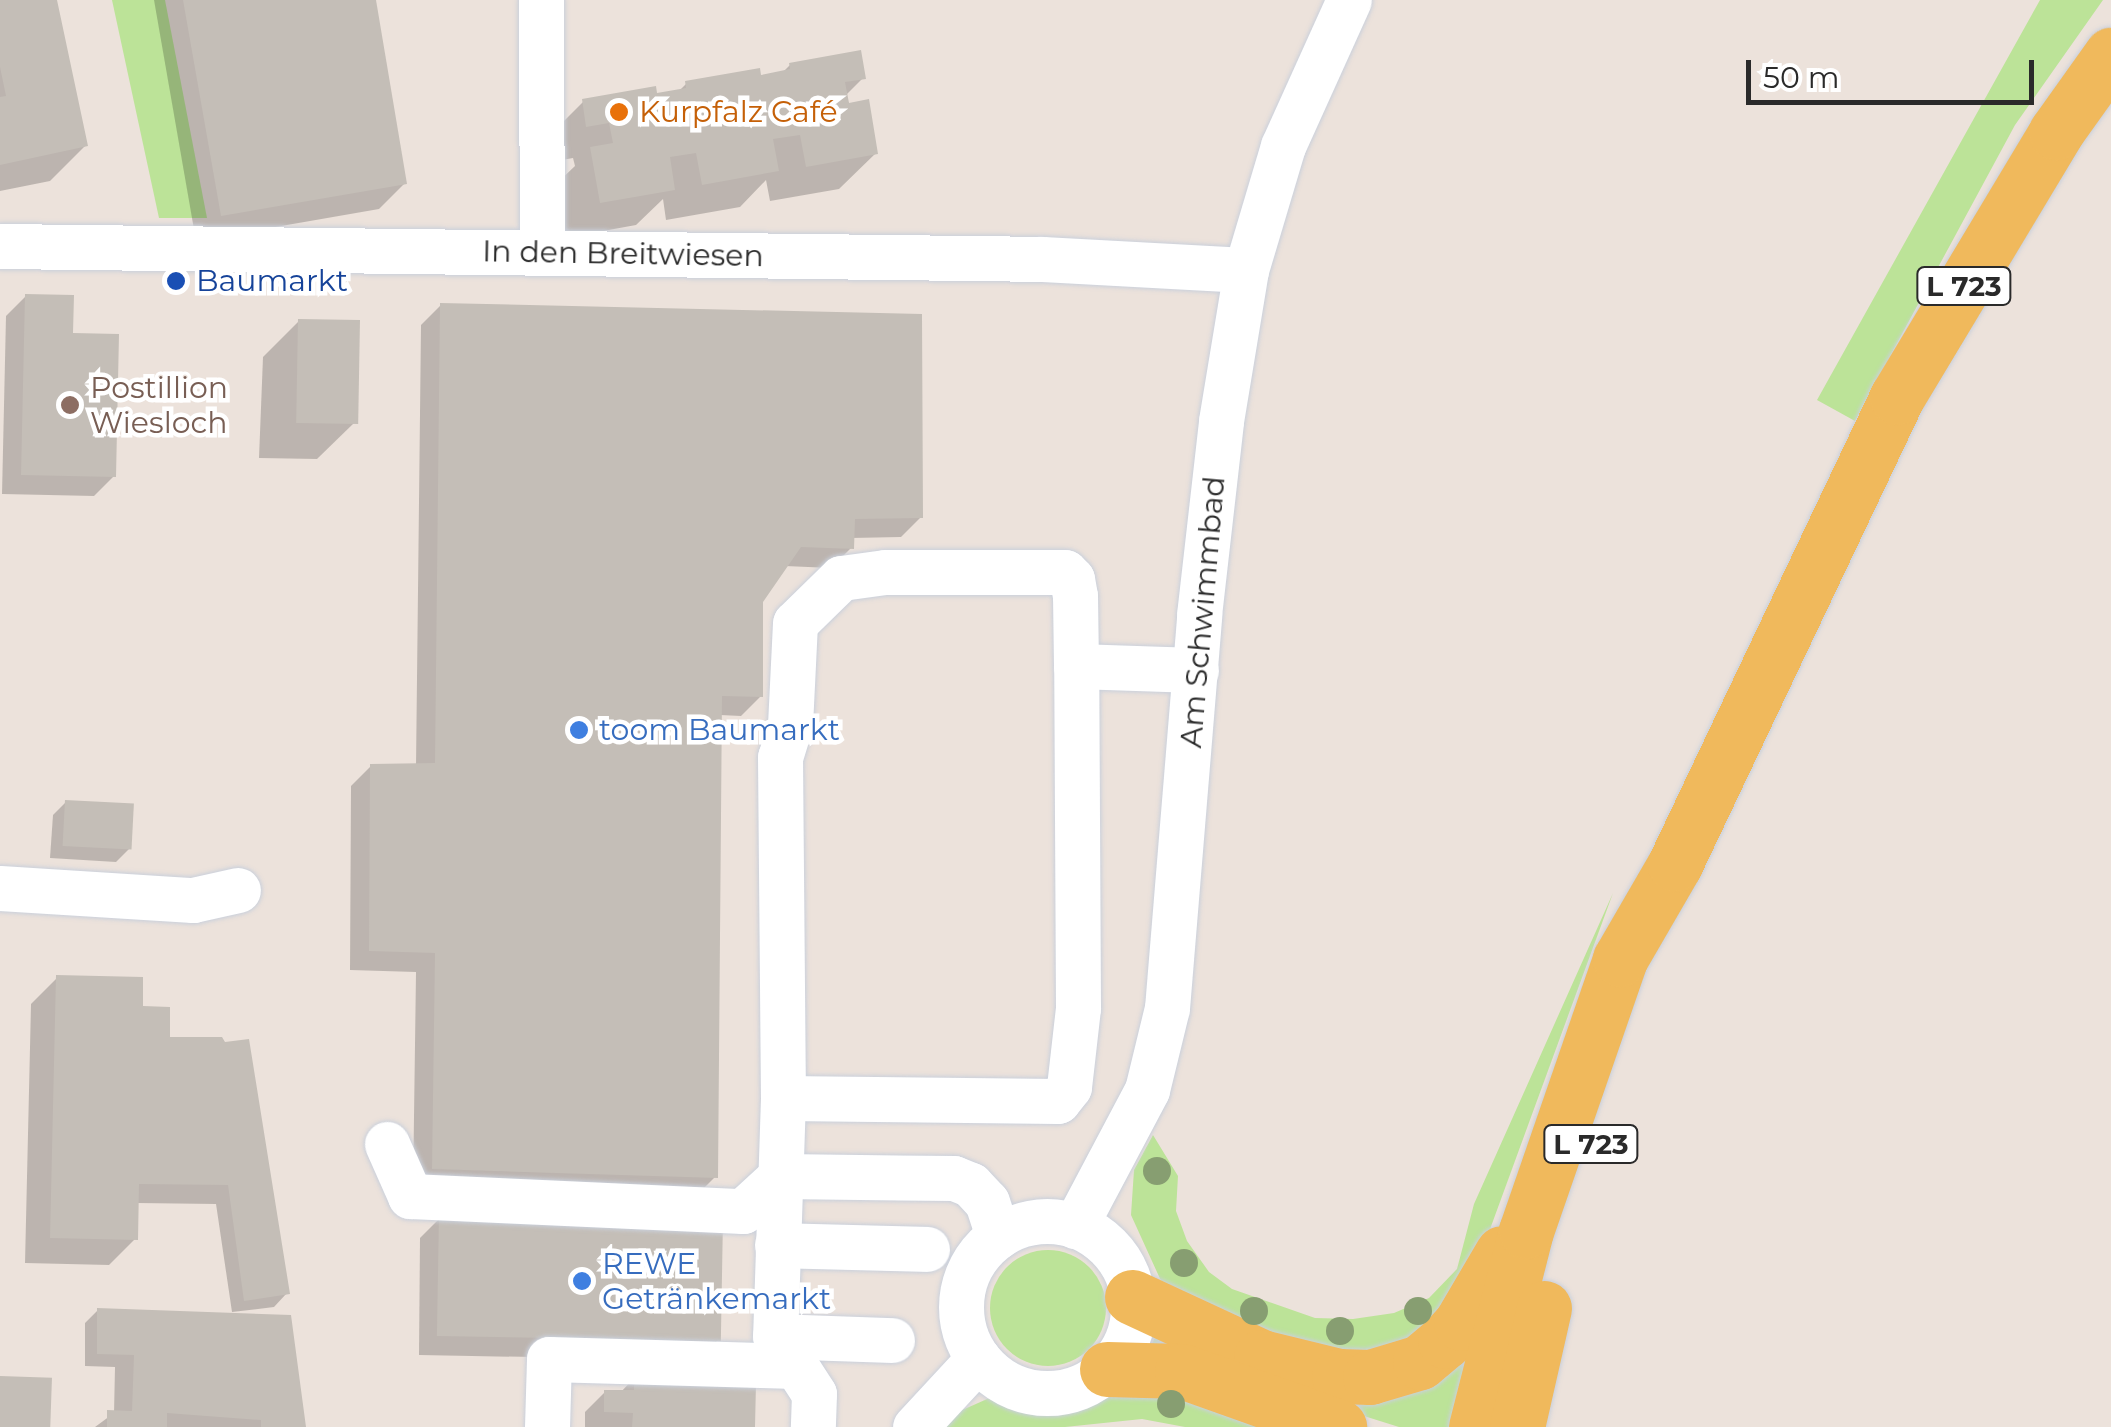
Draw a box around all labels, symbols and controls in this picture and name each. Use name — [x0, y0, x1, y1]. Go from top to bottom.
scale bar — [1751, 40, 2038, 102]
text: 50 m — [1763, 59, 1840, 96]
place label: Kurpfalz Café — [639, 94, 838, 130]
marker: Kurpfalz Café — [608, 101, 630, 123]
street label: In den Breitwiesen — [482, 234, 764, 274]
place label: Baumarkt — [196, 263, 348, 299]
road number: L 723 — [1914, 263, 2014, 309]
marker: Baumarkt — [165, 270, 187, 292]
place label: Postillion Wiesloch — [90, 370, 228, 440]
marker: Postillion Wiesloch — [59, 394, 81, 416]
street label: Am Schwimmbad — [1173, 475, 1233, 749]
place label: toom Baumarkt — [599, 712, 840, 748]
marker: toom Baumarkt — [568, 719, 590, 741]
road number: L 723 — [1541, 1121, 1641, 1167]
place label: REWE Getränkemarkt — [602, 1246, 831, 1316]
marker: REWE Getränkemarkt — [571, 1270, 593, 1292]

